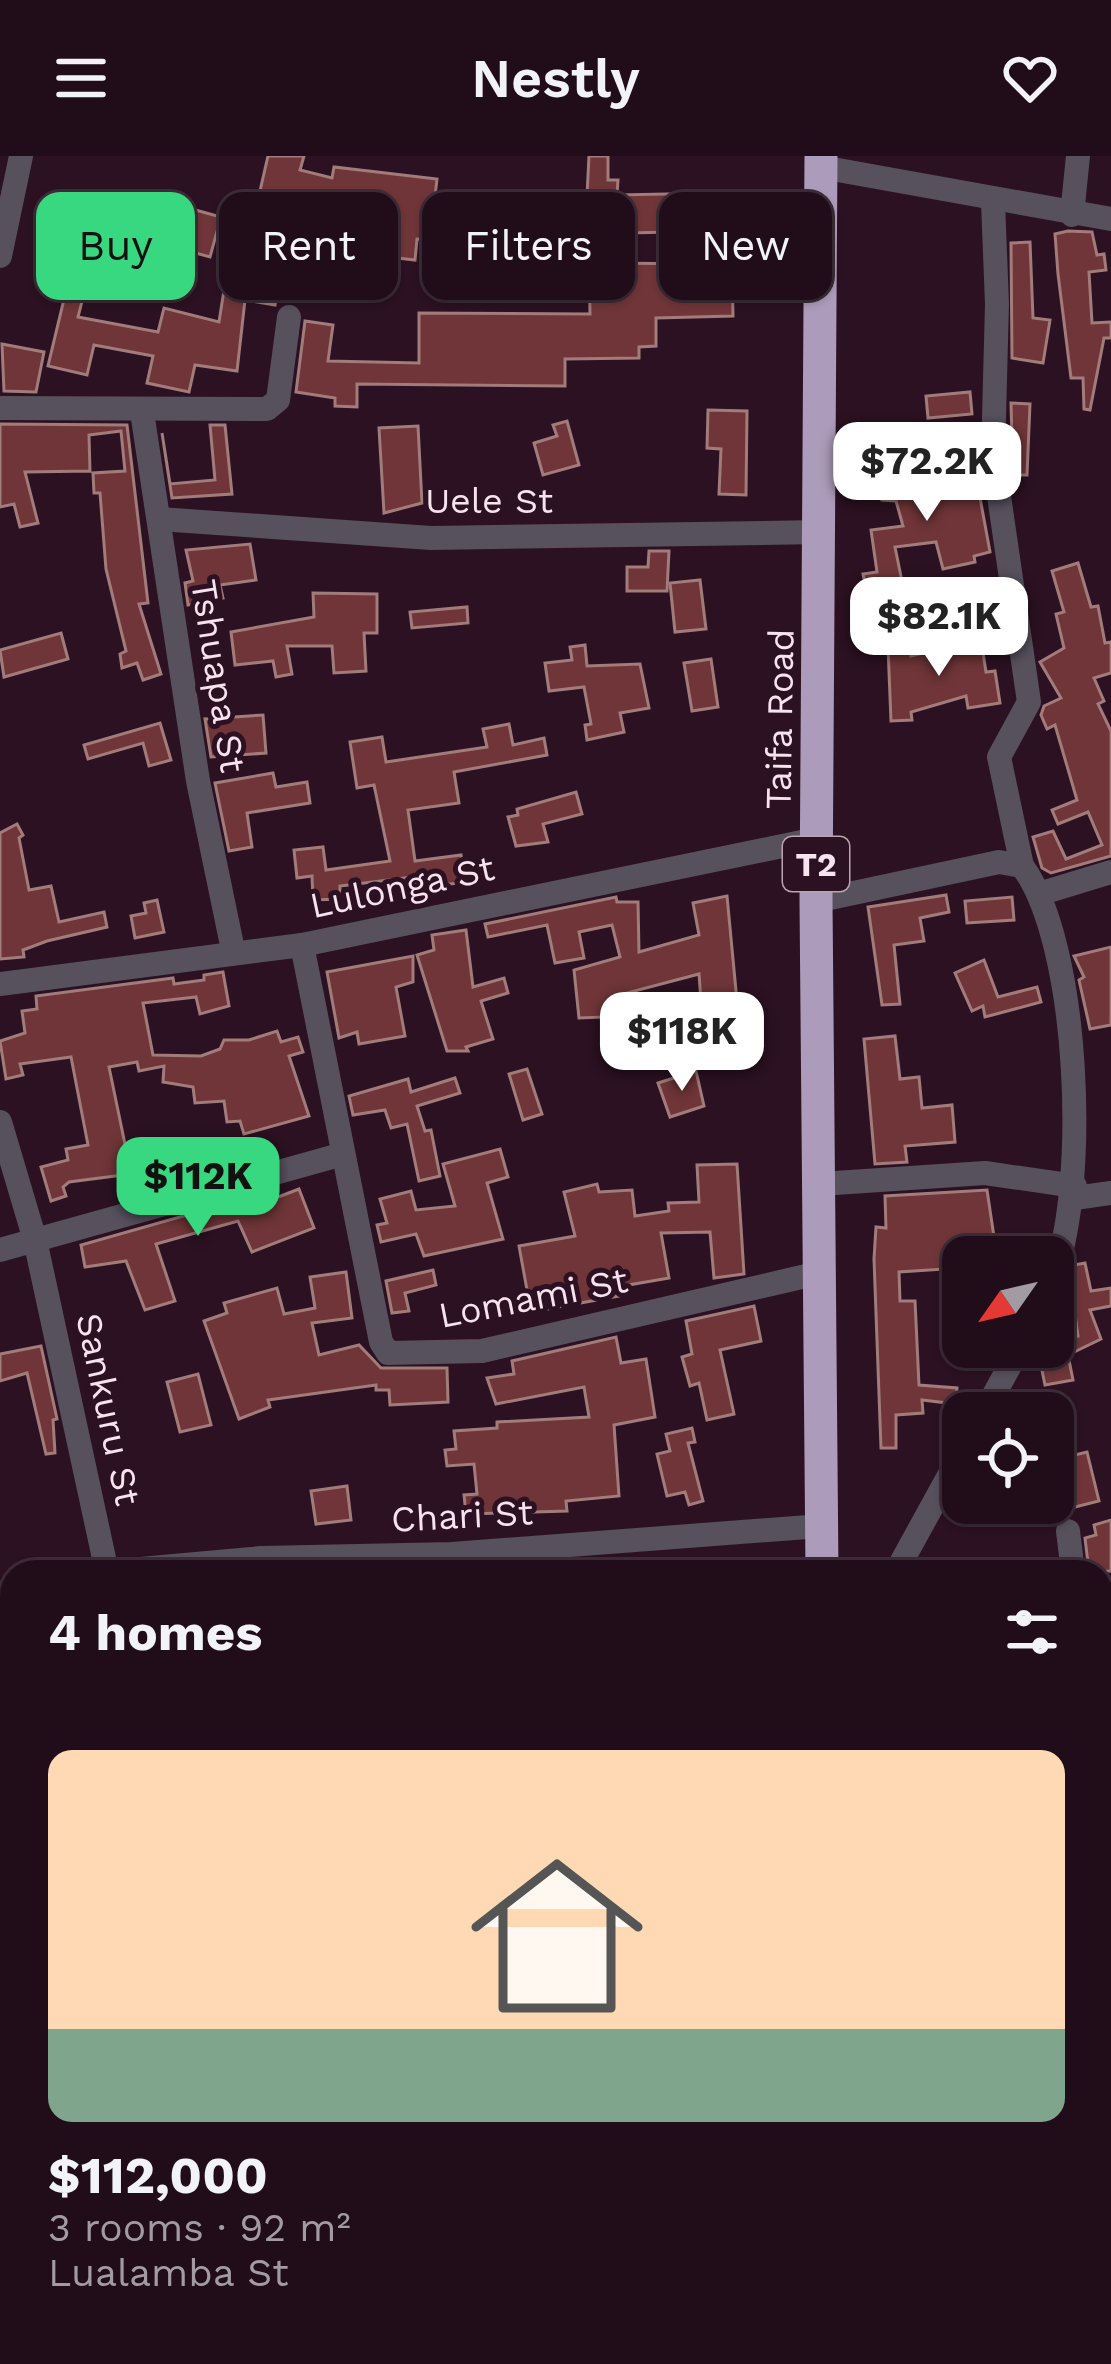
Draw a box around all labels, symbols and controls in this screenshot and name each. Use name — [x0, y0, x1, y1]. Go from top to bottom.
icon: menu — [48, 45, 114, 111]
icon: heart — [997, 45, 1063, 111]
text: Nestly — [471, 47, 640, 110]
chip: Buy — [36, 192, 195, 300]
chip: Rent — [219, 192, 398, 300]
chip: Filters — [422, 192, 635, 300]
chip: New — [659, 192, 832, 300]
pin: $72.2K — [829, 422, 1025, 524]
text: $72.2K — [860, 438, 994, 483]
street label: Uele St — [425, 480, 553, 522]
street label: Tshuapa St — [182, 577, 254, 776]
pin: $82.1K — [841, 577, 1037, 679]
text: $82.1K — [877, 593, 1001, 638]
street label: Taifa Road — [757, 628, 803, 810]
road number: T2 — [783, 837, 849, 891]
street label: Lulonga St — [306, 847, 498, 927]
pin: $118K — [598, 992, 766, 1094]
text: $118K — [627, 1008, 737, 1053]
pin: $112K — [114, 1137, 282, 1239]
text: $112K — [144, 1153, 252, 1198]
north arrow — [942, 1236, 1074, 1368]
map controls — [942, 1236, 1074, 1524]
street label: Lomami St — [435, 1259, 631, 1337]
street label: Sankuru St — [67, 1309, 149, 1509]
button: locate — [942, 1392, 1074, 1524]
street label: Chari St — [390, 1491, 534, 1541]
icon: filters — [999, 1599, 1065, 1665]
text: 4 homes — [48, 1603, 262, 1662]
icon: home — [449, 1828, 665, 2044]
text: $112,000 — [48, 2146, 268, 2205]
text: 3 rooms · 92 m² — [48, 2205, 351, 2250]
text: Lualamba St — [48, 2250, 288, 2295]

